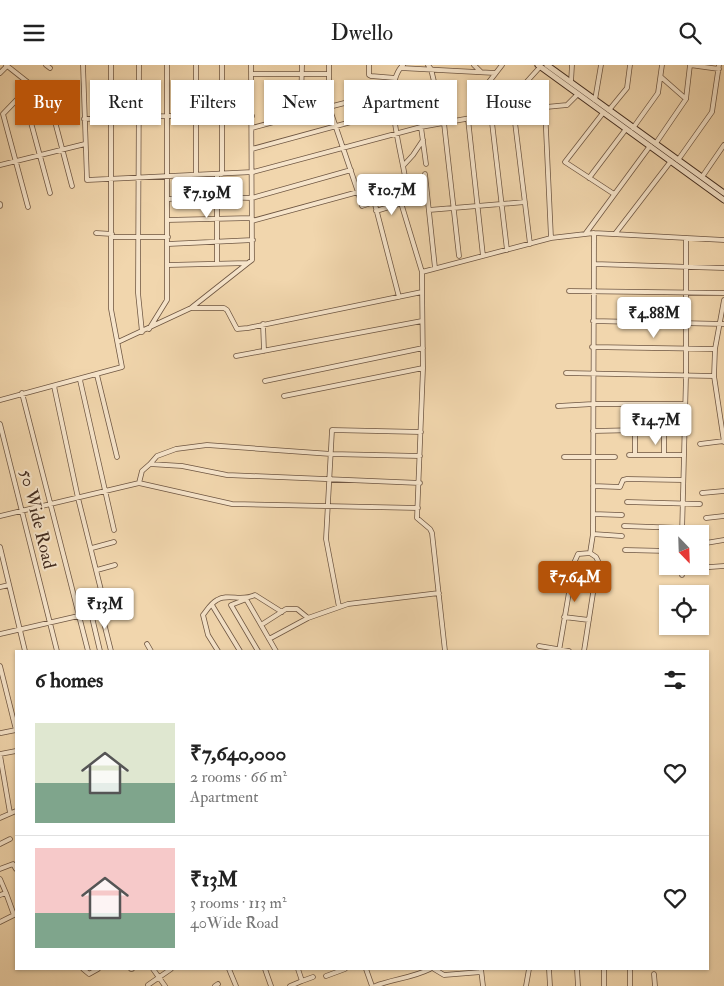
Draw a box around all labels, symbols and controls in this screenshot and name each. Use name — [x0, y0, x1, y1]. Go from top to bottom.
icon: menu — [20, 19, 48, 47]
text: Dwello — [331, 19, 393, 47]
icon: search — [676, 19, 704, 47]
chip: Buy — [15, 80, 80, 125]
chip: Rent — [90, 80, 161, 125]
chip: Filters — [171, 80, 254, 125]
chip: New — [264, 80, 334, 125]
chip: Apartment — [344, 80, 457, 125]
chip: House — [467, 80, 549, 125]
pin: ₹10.7M — [351, 173, 433, 216]
pin: ₹7.19M — [166, 177, 248, 219]
text: ₹10.7M — [368, 180, 416, 200]
text: ₹7.19M — [183, 183, 231, 203]
pin: ₹4.88M — [613, 297, 695, 339]
text: ₹4.88M — [628, 303, 680, 323]
pin: ₹14.7M — [615, 403, 697, 446]
text: ₹14.7M — [631, 410, 681, 430]
street label: 50 Wide Road — [14, 467, 61, 571]
north arrow — [659, 525, 709, 575]
map controls — [659, 525, 709, 635]
pin: ₹7.64M — [534, 561, 616, 603]
text: ₹7.64M — [549, 567, 601, 587]
button: locate — [659, 585, 709, 635]
pin: ₹13M — [75, 587, 135, 630]
text: ₹13M — [87, 594, 123, 614]
icon: filters — [661, 666, 689, 694]
text: 6 homes — [35, 667, 103, 694]
text: ₹7,640,000 — [190, 740, 286, 767]
icon: home — [75, 743, 135, 803]
icon: heart — [661, 759, 689, 787]
text: 2 rooms · 66 m² — [190, 767, 287, 787]
text: Apartment — [190, 787, 258, 807]
text: ₹13M — [190, 866, 238, 893]
icon: home — [75, 868, 135, 928]
icon: heart — [661, 884, 689, 912]
text: 3 rooms · 113 m² — [190, 893, 286, 913]
text: 40Wide Road — [190, 913, 279, 933]

